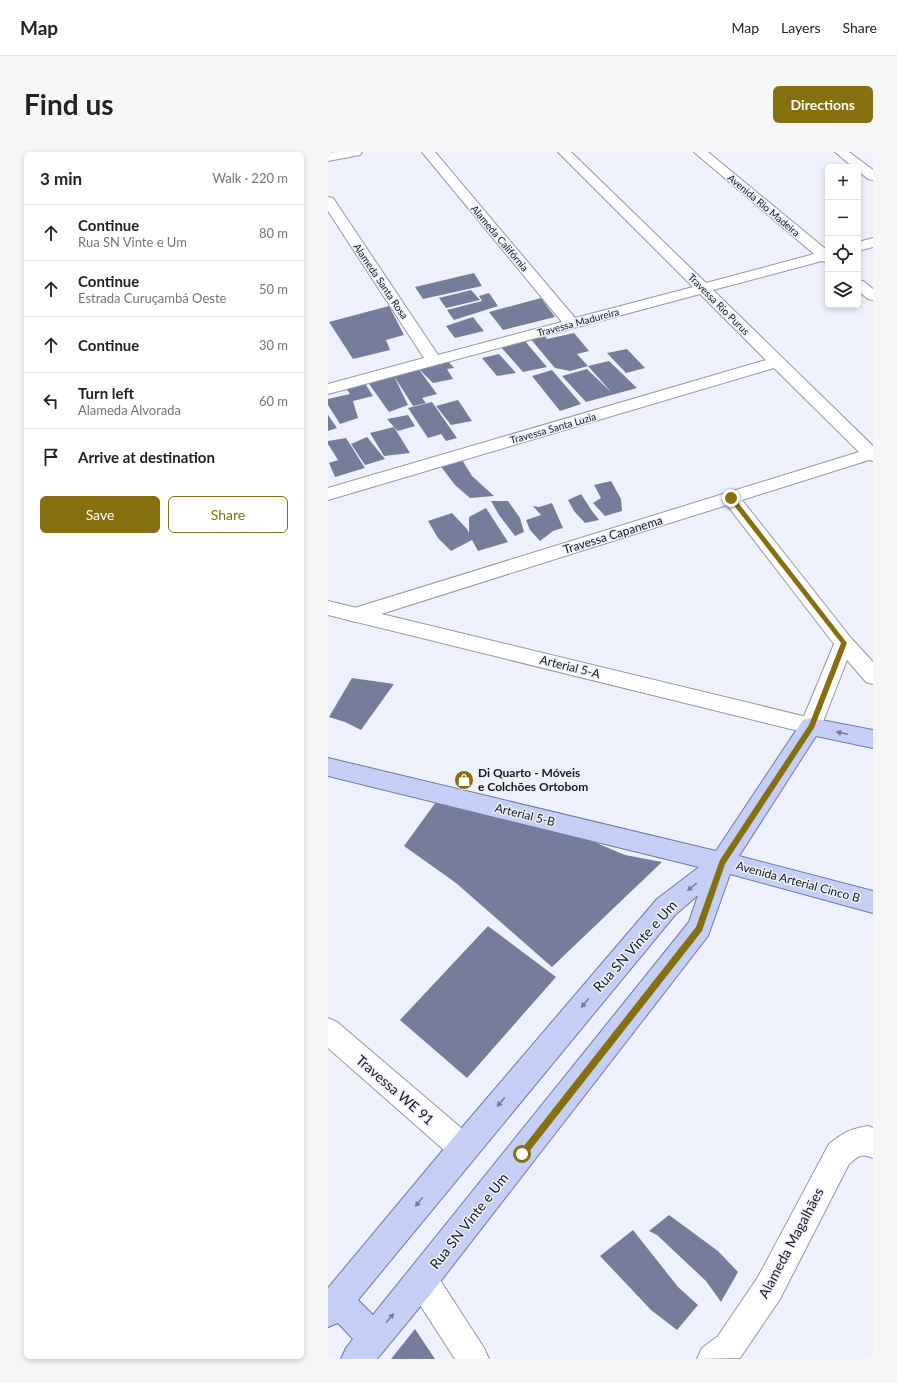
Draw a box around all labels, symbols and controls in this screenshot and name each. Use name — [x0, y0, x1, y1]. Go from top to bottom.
text: Map — [20, 16, 58, 39]
text: Map — [731, 19, 759, 36]
text: Layers — [781, 19, 821, 36]
text: Share — [843, 19, 877, 36]
button: Directions — [773, 86, 873, 123]
text: Find us — [24, 87, 114, 121]
map controls — [825, 164, 861, 308]
button: + — [825, 164, 861, 200]
text: 3 min — [40, 168, 82, 189]
text: Walk · 220 m — [212, 170, 288, 186]
street label: Avenida Rio Madeira — [725, 171, 803, 239]
button: − — [825, 200, 861, 236]
street label: Alameda Califórnia — [469, 202, 531, 274]
text: Continue — [78, 216, 139, 234]
icon: ahead — [40, 222, 62, 244]
text: 80 m — [259, 225, 288, 241]
text: Rua SN Vinte e Um — [78, 234, 187, 250]
button: locate — [825, 236, 861, 272]
street label: Alameda Santa Rosa — [351, 241, 411, 321]
street label: Travessa Rio Purus — [686, 271, 752, 337]
text: Continue — [78, 272, 139, 290]
button: layers — [825, 272, 861, 308]
icon: ahead — [40, 278, 62, 300]
text: 50 m — [259, 281, 288, 297]
text: Estrada Curuçambá Oeste — [78, 290, 226, 306]
street label: Travessa Madureira — [536, 305, 620, 339]
icon: ahead — [40, 334, 62, 356]
text: Continue — [78, 336, 139, 354]
text: 30 m — [259, 337, 288, 353]
text: Turn left — [78, 384, 134, 402]
icon: left — [40, 390, 62, 412]
text: 60 m — [259, 393, 288, 409]
text: Alameda Alvorada — [78, 402, 181, 418]
street label: Travessa Santa Luzia — [509, 410, 597, 446]
icon: arrive — [40, 446, 62, 468]
text: Arrive at destination — [78, 448, 215, 466]
route end — [722, 489, 740, 507]
button: Save — [40, 496, 160, 533]
button: Share — [168, 496, 288, 533]
street label: Travessa Capanema — [561, 512, 664, 557]
street label: Arterial 5-A — [538, 652, 603, 681]
one-way arrow — [836, 729, 848, 735]
place label: Di Quarto - Móveis e Colchões Ortobom — [478, 765, 588, 794]
shop icon: Di Quarto - Móveis e Colchões Ortobom — [453, 769, 475, 791]
street label: Arterial 5-B — [494, 800, 557, 829]
street label: Avenida Arterial Cinco B — [734, 858, 862, 905]
one-way arrow — [686, 882, 697, 891]
street label: Rua SN Vinte e Um — [589, 896, 680, 995]
one-way arrow — [581, 998, 590, 1008]
street label: Travessa WE 91 — [353, 1051, 438, 1128]
one-way arrow — [497, 1097, 506, 1108]
route start — [513, 1145, 531, 1163]
street label: Rua SN Vinte e Um — [426, 1169, 511, 1272]
street label: Alameda Magalhães — [754, 1185, 827, 1301]
one-way arrow — [414, 1197, 423, 1208]
one-way arrow — [386, 1313, 395, 1324]

